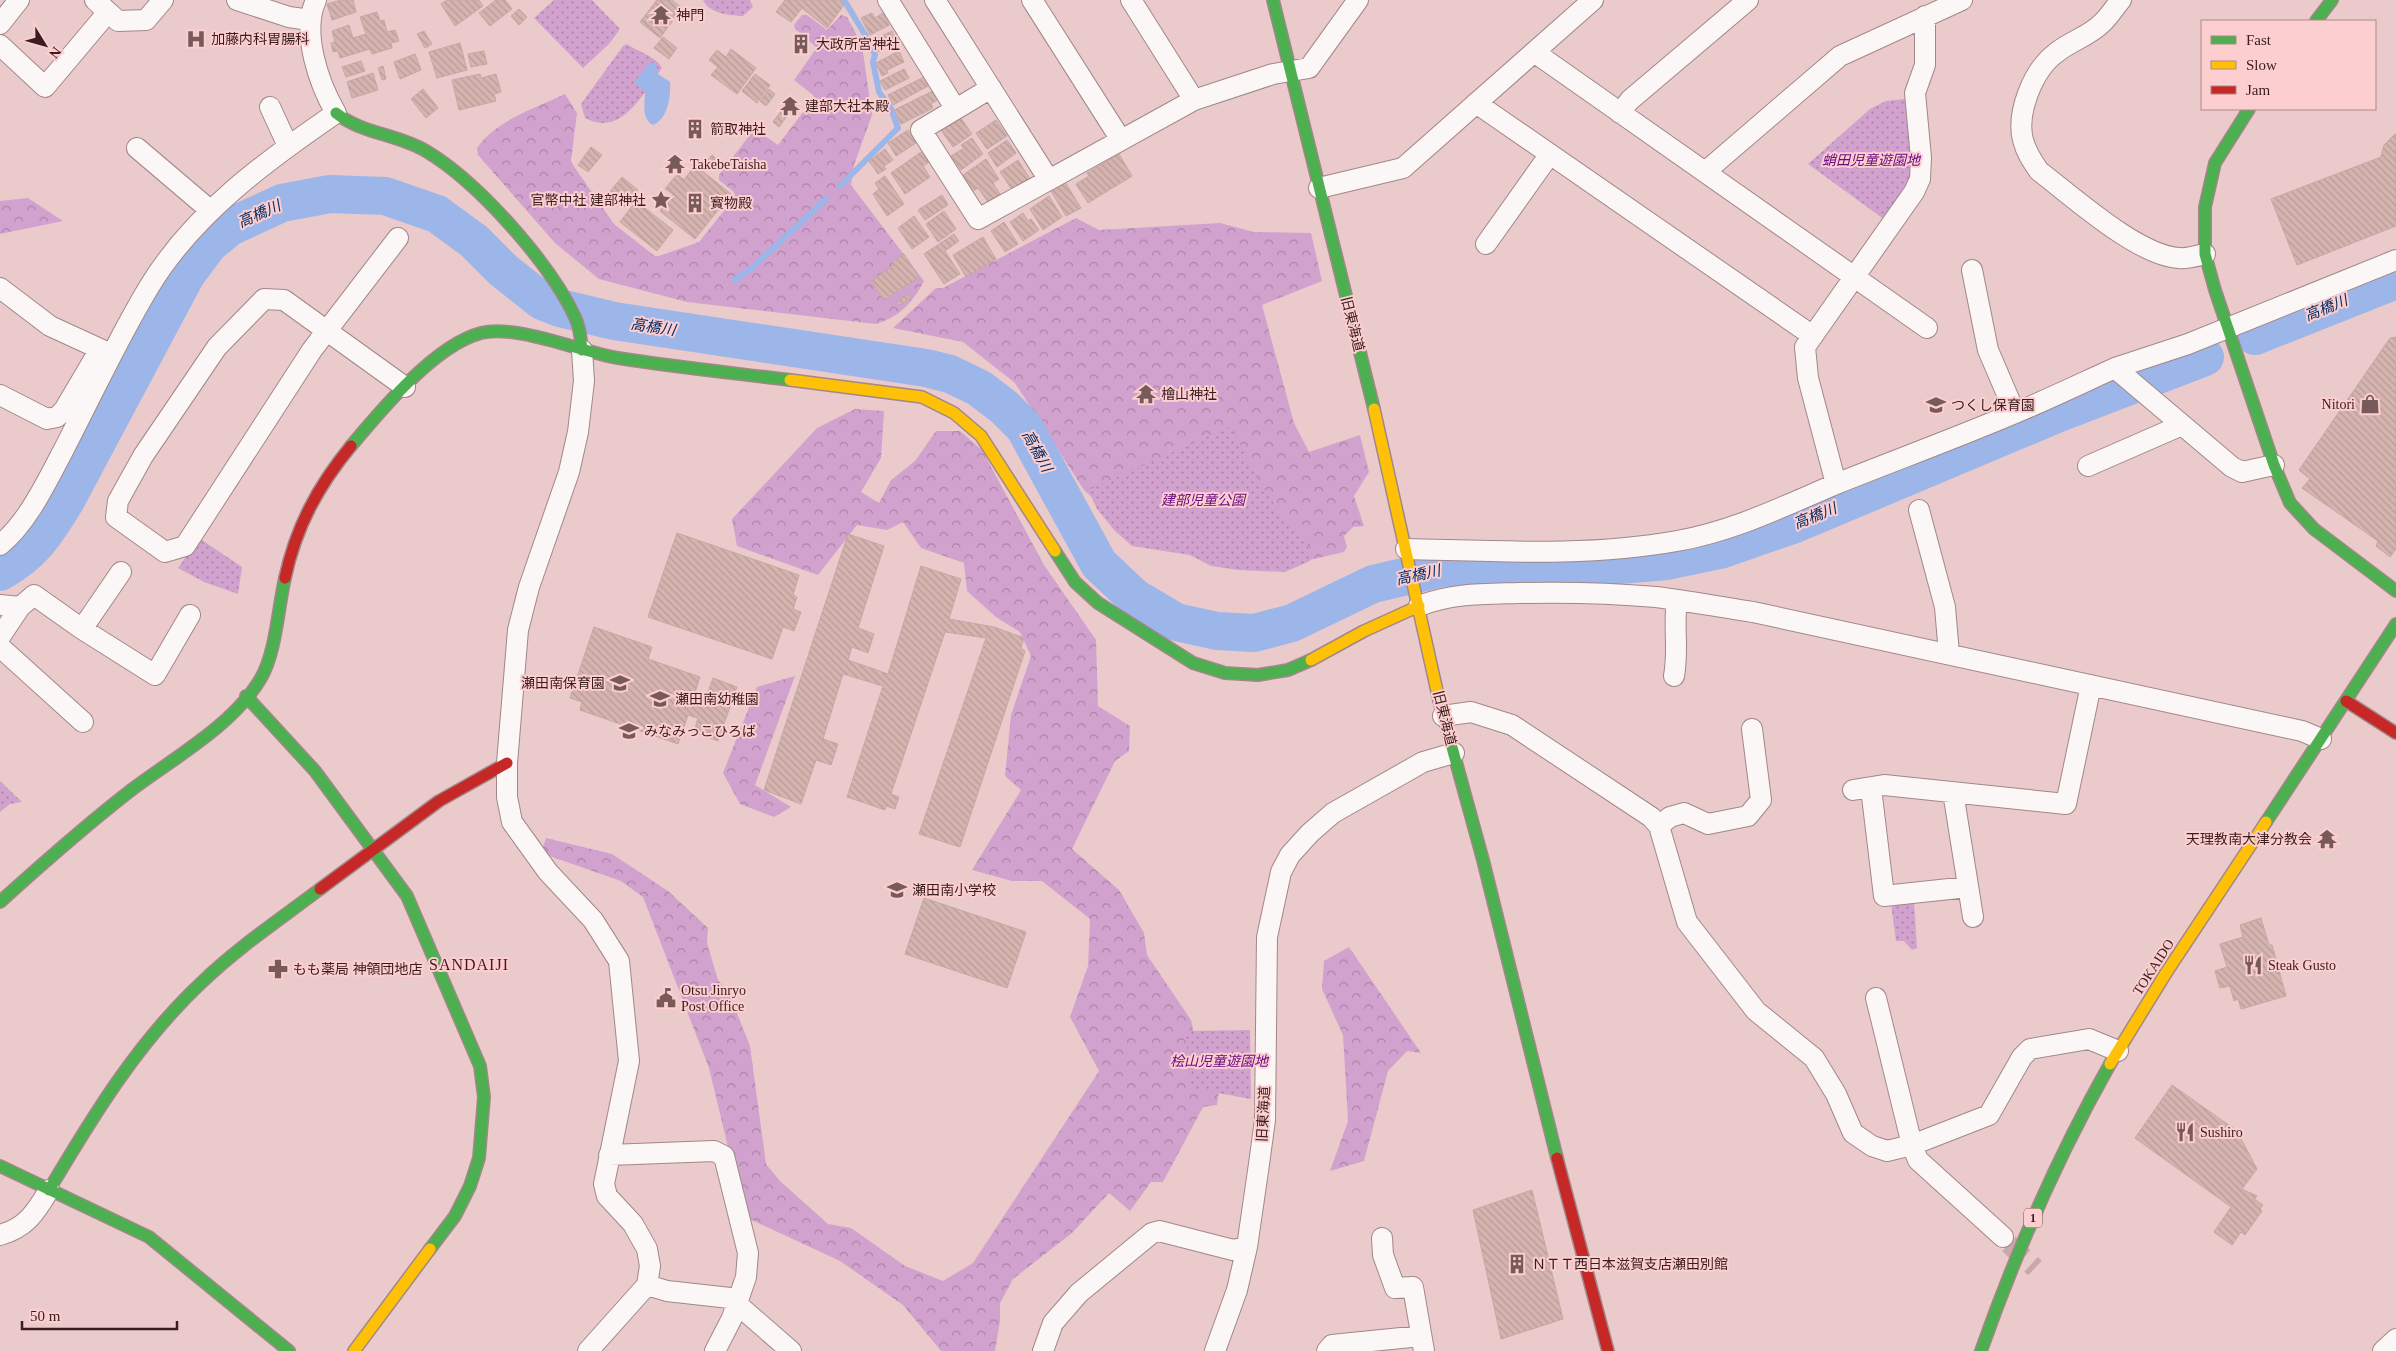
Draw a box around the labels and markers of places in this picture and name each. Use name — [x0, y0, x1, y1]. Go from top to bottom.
temple icon: 神門 — [650, 4, 672, 26]
place label: 神門 — [676, 8, 704, 23]
hospital icon: 加藤内科胃腸科 — [185, 28, 207, 50]
place label: 加藤内科胃腸科 — [211, 32, 309, 47]
building icon: 大政所宮神社 — [790, 33, 812, 55]
place label: 大政所宮神社 — [816, 37, 900, 52]
temple icon: 建部大社本殿 — [779, 95, 801, 117]
place label: 建部大社本殿 — [805, 99, 889, 114]
building icon: 箭取神社 — [684, 118, 706, 140]
place label: 箭取神社 — [710, 122, 766, 137]
temple icon: TakebeTaisha — [664, 153, 686, 175]
place label: TakebeTaisha — [690, 157, 767, 172]
place icon: 官幣中社 建部神社 — [650, 189, 672, 211]
place label: 官幣中社 建部神社 — [531, 192, 646, 208]
building icon: 寳物殿 — [684, 192, 706, 214]
place label: 寳物殿 — [710, 195, 752, 211]
temple icon: 檜山神社 — [1135, 383, 1157, 405]
place label: 檜山神社 — [1161, 386, 1217, 402]
shop icon: Nitori — [2359, 393, 2381, 415]
school or university icon: つくし保育園 — [1925, 394, 1947, 416]
place label: Nitori — [2322, 397, 2355, 412]
place label: つくし保育園 — [1951, 398, 2035, 413]
school or university icon: 瀬田南保育園 — [609, 672, 631, 694]
place label: 瀬田南保育園 — [521, 676, 605, 691]
school or university icon: 瀬田南幼稚園 — [649, 688, 671, 710]
place label: 瀬田南幼稚園 — [675, 692, 759, 707]
school or university icon: みなみっこひろば — [618, 720, 640, 742]
place label: みなみっこひろば — [644, 724, 756, 739]
temple icon: 天理教南大津分教会 — [2316, 828, 2338, 850]
place label: 天理教南大津分教会 — [2186, 832, 2312, 847]
school or university icon: 瀬田南小学校 — [886, 879, 908, 901]
place label: 瀬田南小学校 — [912, 883, 996, 898]
restaurant icon: Steak Gusto — [2242, 954, 2264, 976]
pharmacy icon: もも薬局 神領団地店 — [267, 958, 289, 980]
place label: Steak Gusto — [2268, 958, 2336, 973]
place label: もも薬局 神領団地店 — [293, 962, 423, 977]
place label: Otsu Jinryo Post Office — [681, 983, 746, 1014]
public building icon: Otsu Jinryo Post Office — [655, 987, 677, 1009]
restaurant icon: Sushiro — [2174, 1121, 2196, 1143]
place label: Sushiro — [2200, 1125, 2243, 1140]
building icon: ＮＴＴ西日本滋賀支店瀬田別館 — [1506, 1253, 1528, 1275]
place label: ＮＴＴ西日本滋賀支店瀬田別館 — [1532, 1257, 1728, 1272]

